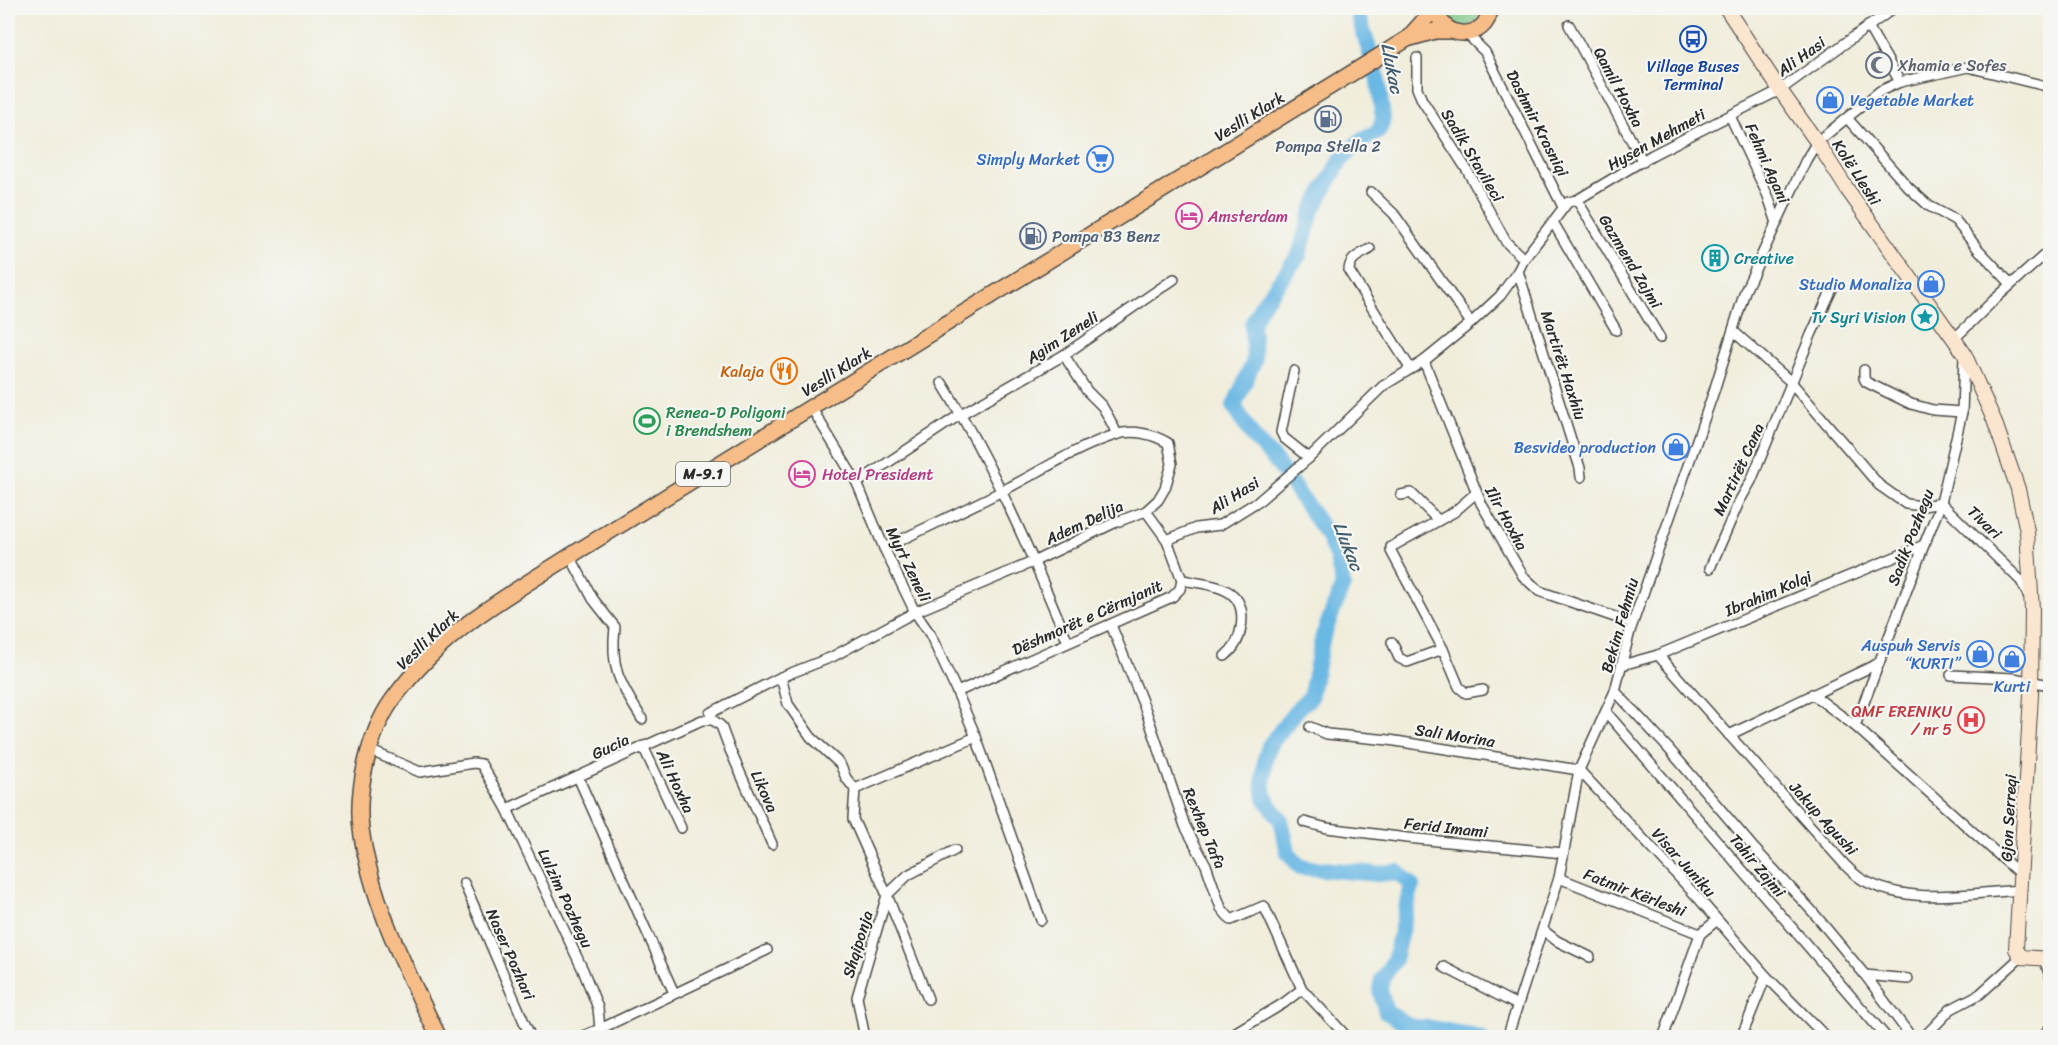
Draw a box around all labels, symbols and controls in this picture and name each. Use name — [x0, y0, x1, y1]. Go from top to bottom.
bus stop icon: Village Buses Terminal — [1678, 24, 1708, 54]
street label: Ali Hasi — [1770, 28, 1832, 85]
water label: Llukac — [1371, 40, 1413, 98]
street label: Qamil Hoxha — [1585, 42, 1652, 133]
mosque icon: Xhamia e Sofes — [1864, 50, 1894, 80]
place label: Xhamia e Sofes — [1897, 51, 2007, 80]
place label: Village Buses Terminal — [1647, 52, 1740, 99]
street label: Dashmir Krasniqi — [1498, 65, 1577, 182]
street label: Veslli Klark — [1208, 83, 1290, 150]
shop icon: Vegetable Market — [1815, 85, 1845, 115]
place label: Vegetable Market — [1850, 86, 1974, 115]
street label: Hysen Mehmeti — [1601, 100, 1712, 179]
street label: Sadik Stavileci — [1433, 103, 1512, 208]
fuel station icon: Pompa Stella 2 — [1313, 104, 1343, 134]
street label: Fehmi Agani — [1737, 118, 1798, 209]
place label: Pompa Stella 2 — [1275, 132, 1381, 161]
street label: Kolë Lleshi — [1824, 133, 1889, 212]
supermarket icon: Simply Market — [1085, 144, 1115, 174]
place label: Simply Market — [976, 145, 1080, 174]
hotel icon: Amsterdam — [1174, 201, 1204, 231]
place label: Amsterdam — [1207, 202, 1288, 231]
street label: Gazmend Zajmi — [1591, 208, 1671, 315]
fuel station icon: Pompa B3 Benz — [1018, 221, 1048, 251]
place label: Pompa B3 Benz — [1052, 222, 1161, 251]
building icon: Creative — [1700, 243, 1730, 273]
place label: Creative — [1734, 244, 1794, 273]
shop icon: Studio Monaliza — [1916, 269, 1946, 299]
place label: Studio Monaliza — [1799, 270, 1912, 299]
place icon: Tv Syri Vision — [1910, 302, 1940, 332]
street label: Agim Zeneli — [1019, 303, 1105, 372]
place label: Tv Syri Vision — [1811, 303, 1906, 332]
street label: Martirët Haxhiu — [1532, 307, 1595, 424]
street label: Veslli Klark — [795, 338, 877, 405]
restaurant icon: Kalaja — [769, 356, 799, 386]
place label: Kalaja — [720, 357, 764, 386]
place label: Renea-D Poligoni i Brendshem — [666, 398, 786, 445]
sports icon: Renea-D Poligoni i Brendshem — [632, 406, 662, 436]
street label: Martirët Cana — [1704, 418, 1773, 521]
shop icon: Besvideo production — [1661, 432, 1691, 462]
place label: Besvideo production — [1514, 433, 1656, 462]
hotel icon: Hotel President — [787, 459, 817, 489]
place label: Hotel President — [822, 460, 933, 489]
road number: M-9.1 — [676, 462, 730, 486]
street label: Ali Hasi — [1203, 468, 1266, 523]
street label: Ilir Hoxha — [1476, 480, 1536, 556]
street label: Sadik Pozhegu — [1879, 484, 1942, 590]
street label: Adem Delija — [1039, 492, 1128, 554]
street label: Tivari — [1960, 498, 2009, 547]
water label: Llukac — [1324, 517, 1373, 577]
street label: Myrt Zeneli — [878, 521, 940, 608]
street label: Ibrahim Kolqi — [1719, 562, 1817, 625]
street label: Dëshmorët e Cërmjanit — [1007, 571, 1167, 664]
street label: Bekim Fehmiu — [1592, 574, 1647, 676]
street label: Veslli Klark — [389, 602, 466, 677]
place label: Auspuh Servis “KURTI” — [1860, 631, 1962, 678]
shop icon: Auspuh Servis “KURTI” — [1965, 639, 1995, 669]
shop icon: Kurti — [1997, 644, 2027, 674]
place label: Kurti — [1994, 672, 2031, 701]
place label: QMF ERENIKU / nr 5 — [1851, 697, 1952, 744]
hospital icon: QMF ERENIKU / nr 5 — [1956, 705, 1986, 735]
street label: Sali Morina — [1413, 715, 1498, 756]
street label: Gucia — [586, 725, 634, 768]
street label: Ali Hoxha — [648, 744, 703, 818]
street label: Likova — [742, 765, 787, 817]
street label: Gjon Serreqi — [1992, 773, 2025, 862]
street label: Jakup Agushi — [1781, 774, 1866, 863]
street label: Rexhep Tafa — [1174, 783, 1235, 873]
street label: Ferid Imami — [1403, 809, 1490, 846]
street label: Visar Juniku — [1644, 821, 1724, 904]
street label: Tahir Zajmi — [1722, 827, 1794, 905]
street label: Lulzim Pozhegu — [530, 843, 602, 953]
street label: Fatmir Kërleshi — [1579, 860, 1691, 926]
street label: Naser Pozhari — [477, 904, 544, 1005]
street label: Shqiponja — [834, 907, 881, 981]

